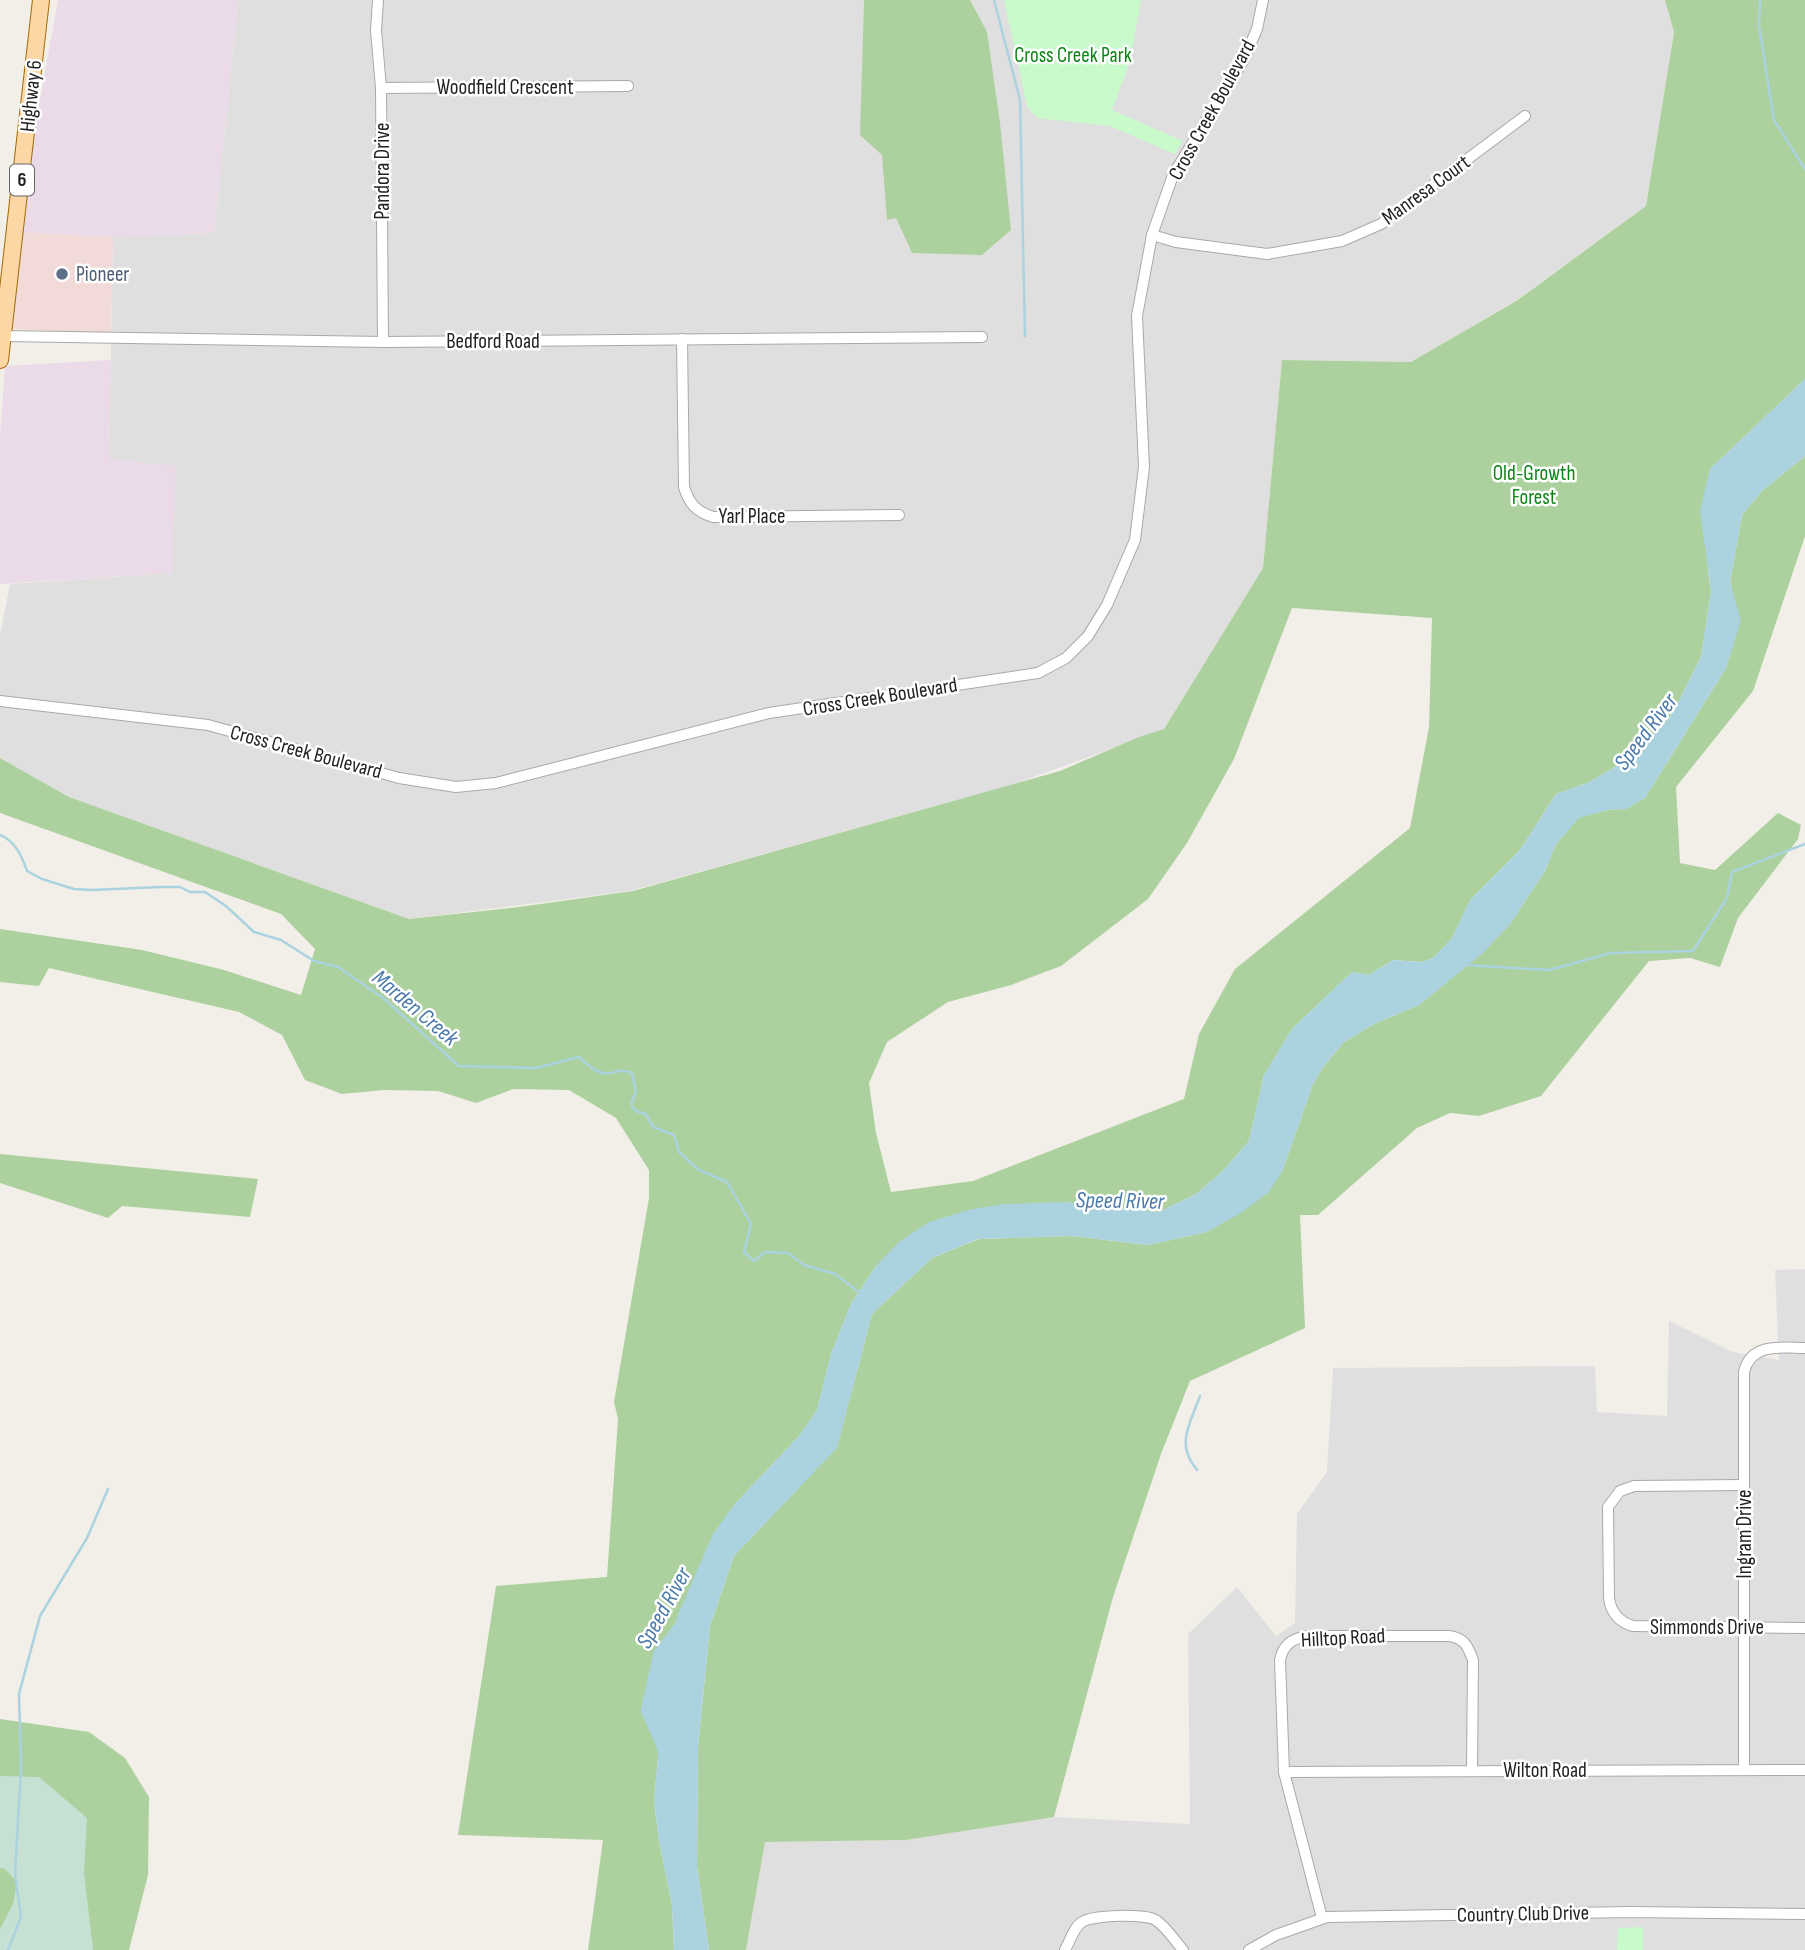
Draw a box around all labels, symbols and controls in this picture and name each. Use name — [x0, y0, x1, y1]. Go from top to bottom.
street label: Cross Creek Boulevard — [1163, 36, 1261, 184]
park label: Cross Creek Park — [1014, 43, 1132, 68]
street label: Highway 6 — [15, 59, 47, 133]
street label: Woodfield Crescent — [436, 75, 574, 100]
street label: Pandora Drive — [370, 123, 395, 219]
street label: Manresa Court — [1377, 150, 1475, 230]
road number: 6 — [10, 164, 34, 196]
place label: Pioneer — [76, 262, 129, 287]
marker: Pioneer — [54, 266, 70, 282]
street label: Bedford Road — [446, 329, 540, 354]
park label: Old-Growth Forest — [1493, 461, 1575, 510]
street label: Yarl Place — [719, 504, 785, 529]
street label: Cross Creek Boulevard — [801, 672, 959, 722]
water label: Speed River — [1608, 687, 1685, 776]
street label: Cross Creek Boulevard — [227, 720, 385, 784]
water label: Marden Creek — [366, 964, 465, 1053]
water label: Speed River — [1076, 1186, 1166, 1216]
street label: Ingram Drive — [1732, 1490, 1757, 1578]
water label: Speed River — [630, 1561, 698, 1653]
street label: Simmonds Drive — [1650, 1615, 1764, 1640]
street label: Hilltop Road — [1300, 1623, 1386, 1653]
street label: Wilton Road — [1503, 1758, 1587, 1783]
street label: Country Club Drive — [1457, 1900, 1589, 1928]

